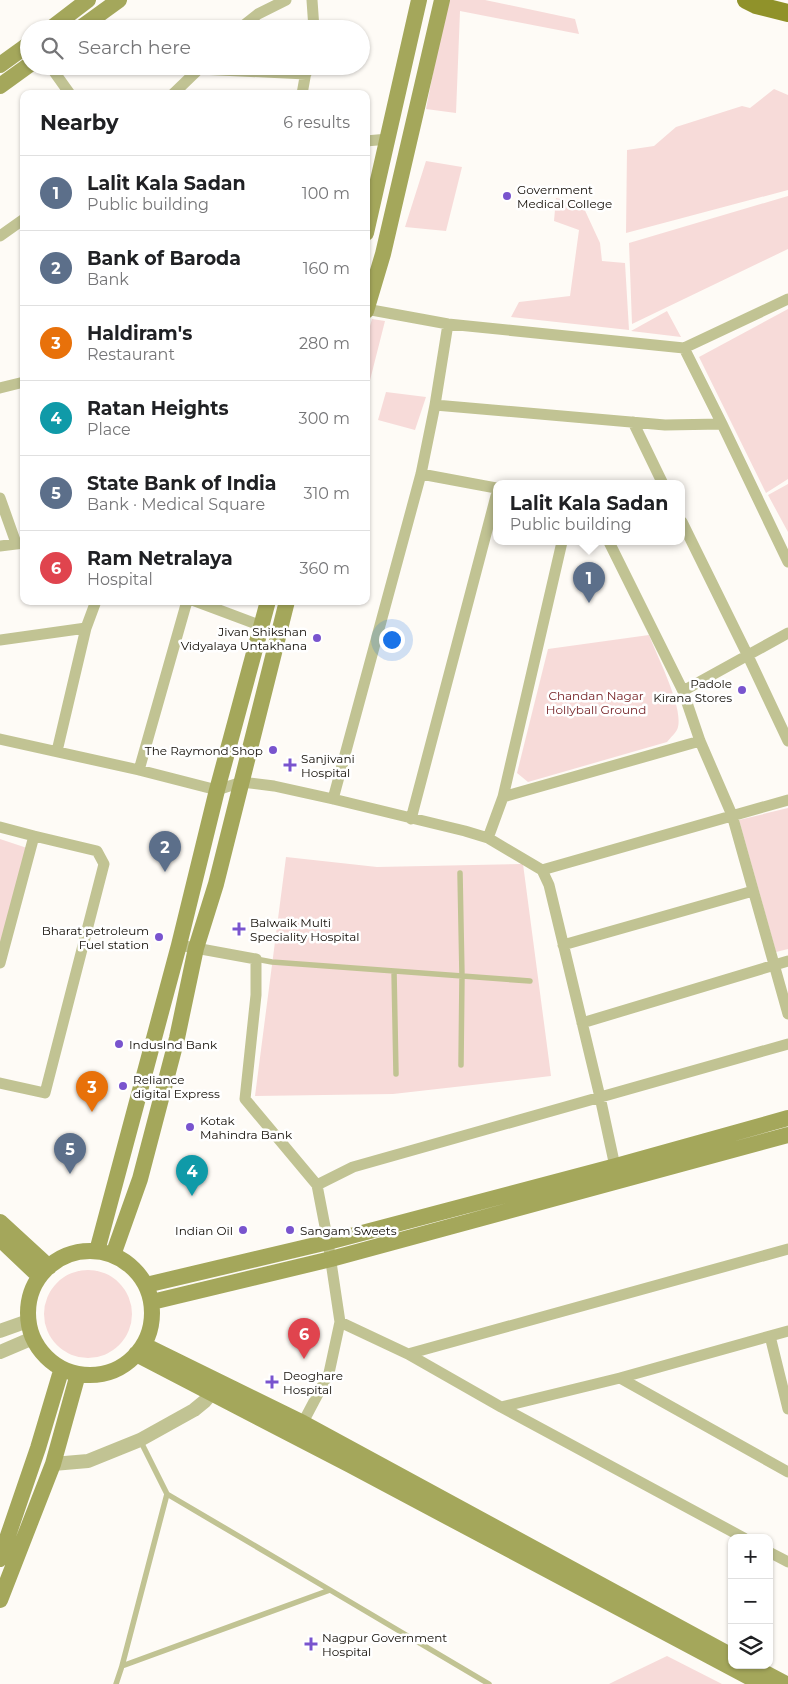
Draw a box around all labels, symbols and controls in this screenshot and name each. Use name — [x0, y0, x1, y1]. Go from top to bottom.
search box — [20, 20, 370, 75]
icon: search — [38, 34, 66, 62]
text: Search here — [78, 36, 191, 59]
text: Nearby — [40, 110, 119, 135]
text: 6 results — [283, 113, 350, 132]
text: Lalit Kala Sadan — [87, 172, 246, 195]
place label: Government Medical College — [517, 182, 612, 211]
text: 1 — [53, 184, 59, 203]
text: 100 m — [302, 184, 350, 203]
marker: Government Medical College — [501, 190, 513, 202]
text: Public building — [87, 195, 209, 214]
text: Bank of Baroda — [87, 247, 241, 270]
text: 2 — [51, 259, 61, 278]
text: 160 m — [303, 259, 350, 278]
text: Bank — [87, 270, 129, 289]
text: Haldiram's — [87, 322, 192, 345]
text: 3 — [51, 334, 61, 353]
text: 280 m — [299, 334, 350, 353]
text: Restaurant — [87, 345, 175, 364]
text: Ratan Heights — [87, 397, 229, 420]
text: 4 — [50, 409, 62, 428]
text: 300 m — [299, 409, 350, 428]
text: Place — [87, 420, 131, 439]
text: State Bank of India — [87, 472, 277, 495]
popup — [493, 480, 685, 545]
text: 5 — [51, 484, 61, 503]
text: 310 m — [303, 484, 350, 503]
text: Lalit Kala Sadan — [510, 492, 668, 515]
text: Bank · Medical Square — [87, 495, 265, 514]
text: Public building — [510, 515, 632, 534]
text: Ram Netralaya — [87, 547, 233, 570]
text: 6 — [51, 559, 61, 578]
text: 360 m — [299, 559, 350, 578]
pin: 1 — [573, 562, 605, 603]
text: Hospital — [87, 570, 153, 589]
place label: Jivan Shikshan Vidyalaya Untakhana — [181, 624, 307, 653]
your location — [379, 627, 405, 653]
marker: Jivan Shikshan Vidyalaya Untakhana — [311, 632, 323, 644]
place label: Padole Kirana Stores — [653, 676, 732, 705]
marker: Padole Kirana Stores — [736, 684, 748, 696]
park label: Chandan Nagar Hollyball Ground — [546, 688, 646, 717]
place label: The Raymond Shop — [145, 743, 263, 758]
marker: The Raymond Shop — [267, 744, 279, 756]
place label: Sanjivani Hospital — [301, 751, 355, 780]
marker: Sanjivani Hospital — [283, 758, 297, 772]
pin: 2 — [149, 831, 181, 872]
place label: Balwaik Multi Speciality Hospital — [250, 915, 360, 944]
marker: Balwaik Multi Speciality Hospital — [232, 922, 246, 936]
place label: Bharat petroleum Fuel station — [42, 923, 149, 952]
marker: Bharat petroleum Fuel station — [153, 931, 165, 943]
place label: IndusInd Bank — [129, 1037, 218, 1052]
marker: IndusInd Bank — [113, 1038, 125, 1050]
pin: 3 — [76, 1071, 108, 1112]
place label: Reliance digital Express — [133, 1072, 220, 1101]
marker: Reliance digital Express — [117, 1080, 129, 1092]
place label: Kotak Mahindra Bank — [200, 1113, 293, 1142]
marker: Kotak Mahindra Bank — [184, 1121, 196, 1133]
pin: 5 — [54, 1133, 86, 1174]
pin: 4 — [176, 1155, 208, 1196]
place label: Indian Oil — [175, 1223, 233, 1238]
place label: Sangam Sweets — [300, 1223, 397, 1238]
marker: Indian Oil — [237, 1224, 249, 1236]
marker: Sangam Sweets — [284, 1224, 296, 1236]
pin: 6 — [288, 1318, 320, 1359]
place label: Deoghare Hospital — [283, 1368, 343, 1397]
marker: Deoghare Hospital — [265, 1375, 279, 1389]
map controls — [728, 1534, 773, 1669]
button: + — [728, 1534, 773, 1579]
button: − — [728, 1579, 773, 1624]
button: layers — [728, 1624, 773, 1669]
place label: Nagpur Government Hospital — [322, 1630, 447, 1659]
marker: Nagpur Government Hospital — [304, 1637, 318, 1651]

